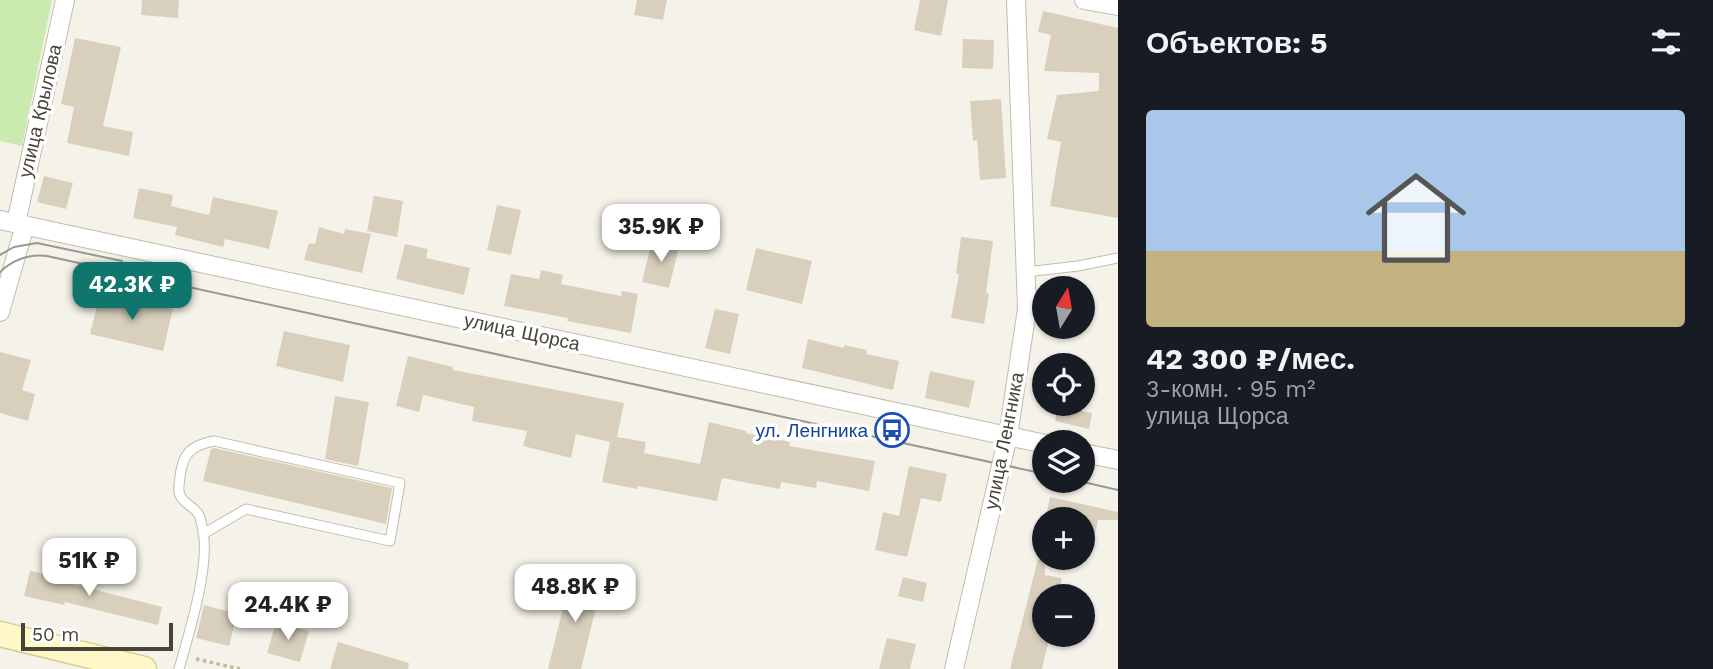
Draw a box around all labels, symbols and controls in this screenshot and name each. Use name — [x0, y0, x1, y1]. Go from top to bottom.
icon: filters — [1647, 23, 1685, 61]
text: Объектов: 5 — [1146, 25, 1328, 60]
street label: улица Крылова — [13, 42, 67, 180]
icon: home — [1353, 155, 1479, 281]
pin: 35.9K ₽ — [596, 204, 726, 264]
text: 35.9K ₽ — [618, 213, 704, 240]
pin: 42.3K ₽ — [67, 262, 197, 322]
text: 42.3K ₽ — [89, 271, 175, 298]
north arrow — [1032, 276, 1096, 340]
map controls — [1032, 276, 1095, 647]
street label: улица Щорса — [462, 309, 582, 356]
text: 42 300 ₽/мес. — [1146, 341, 1355, 376]
button: locate — [1032, 353, 1095, 416]
street label: улица Ленгника — [979, 370, 1029, 512]
text: 3-комн. · 95 m² — [1146, 376, 1316, 403]
text: улица Щорса — [1146, 403, 1289, 430]
bus stop icon: ул. Ленгника — [873, 411, 911, 449]
place label: ул. Ленгника — [755, 419, 868, 442]
button: layers — [1032, 430, 1095, 493]
button: + — [1032, 507, 1095, 570]
pin: 51K ₽ — [40, 538, 138, 598]
text: 51K ₽ — [58, 547, 120, 574]
pin: 48.8K ₽ — [510, 564, 640, 624]
text: 48.8K ₽ — [531, 573, 619, 600]
pin: 24.4K ₽ — [223, 582, 353, 642]
button: − — [1032, 584, 1095, 647]
text: 24.4K ₽ — [244, 591, 332, 618]
scale bar — [21, 620, 173, 652]
text: 50 m — [32, 623, 79, 646]

